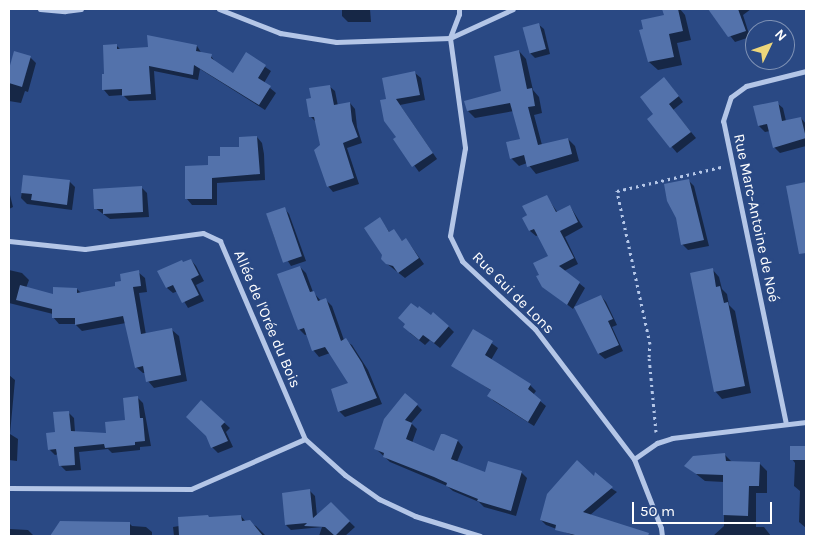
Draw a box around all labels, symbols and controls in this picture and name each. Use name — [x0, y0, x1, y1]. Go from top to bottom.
north arrow — [745, 20, 795, 70]
text: N — [771, 26, 790, 45]
street label: Rue Marc-Antoine de Noé — [729, 132, 783, 304]
street label: Allée de l'Orée du Bois — [230, 247, 304, 391]
street label: Rue Gui de Lons — [468, 248, 558, 338]
scale bar — [635, 492, 775, 524]
text: 50 m — [640, 502, 675, 520]

